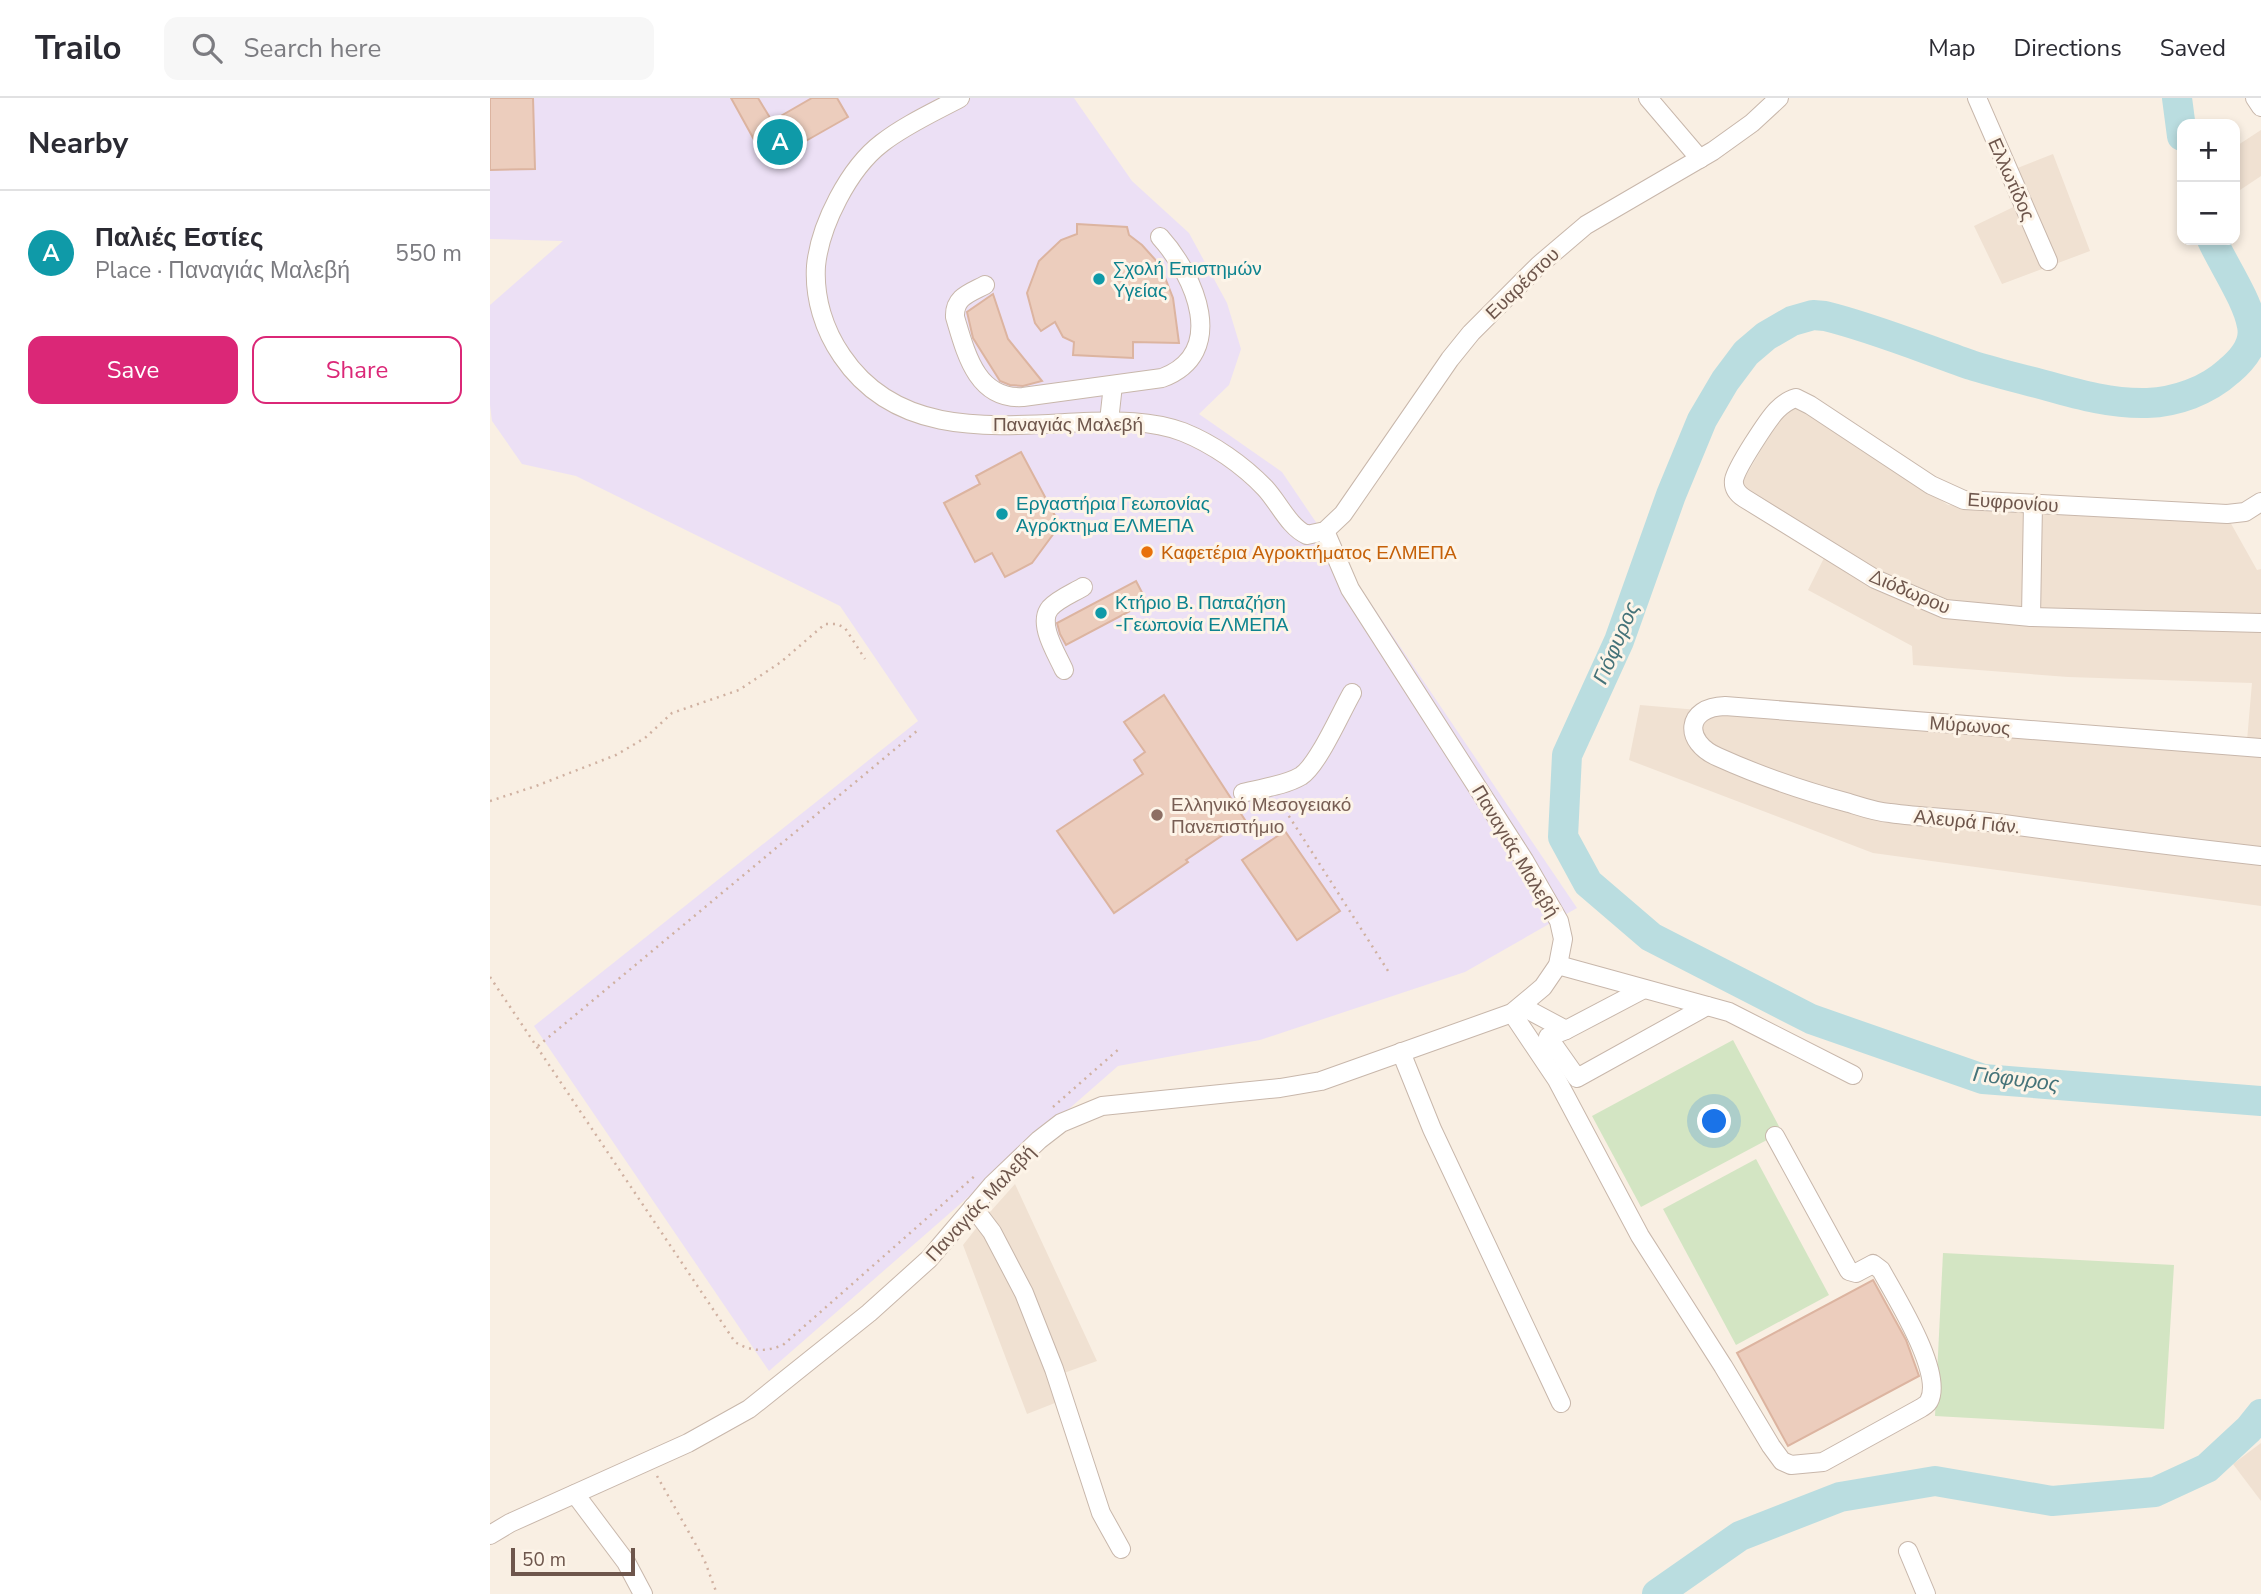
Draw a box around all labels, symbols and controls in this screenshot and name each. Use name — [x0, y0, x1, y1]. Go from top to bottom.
search box — [164, 17, 654, 80]
text: Trailo — [35, 26, 122, 71]
icon: search — [188, 29, 226, 67]
text: Search here — [244, 31, 381, 66]
text: Map — [1928, 32, 1975, 64]
text: Directions — [2013, 32, 2122, 64]
text: Saved — [2160, 32, 2226, 64]
pin: A — [757, 116, 803, 168]
map controls — [2177, 119, 2240, 245]
button: + — [2177, 119, 2240, 182]
text: Nearby — [28, 123, 128, 164]
street label: Ελλωτίδος — [1981, 134, 2041, 225]
button: − — [2177, 182, 2240, 245]
text: Παλιές Εστίες — [95, 220, 264, 255]
text: A — [42, 238, 60, 269]
text: 550 m — [395, 238, 462, 269]
street label: Ευαρέστου — [1480, 242, 1565, 325]
text: Place · Παναγιάς Μαλεβή — [95, 255, 350, 286]
place label: Σχολή Επιστημών Υγείας — [1113, 256, 1262, 304]
marker: Σχολή Επιστημών Υγείας — [1091, 271, 1107, 287]
button: Save — [28, 336, 238, 404]
button: Share — [252, 336, 462, 404]
street label: Παναγιάς Μαλεβή — [993, 412, 1143, 438]
street label: Ευφρονίου — [1966, 487, 2059, 519]
place label: Εργαστήρια Γεωπονίας Αγρόκτημα ΕΛΜΕΠΑ — [1016, 491, 1210, 539]
marker: Εργαστήρια Γεωπονίας Αγρόκτημα ΕΛΜΕΠΑ — [994, 506, 1010, 522]
place label: Καφετέρια Αγροκτήματος ΕΛΜΕΠΑ — [1161, 540, 1457, 566]
marker: Καφετέρια Αγροκτήματος ΕΛΜΕΠΑ — [1139, 544, 1155, 560]
street label: Διόδωρου — [1865, 563, 1954, 621]
place label: Κτήριο Β. Παπαζήση -Γεωπονία ΕΛΜΕΠΑ — [1115, 590, 1289, 638]
water label: Γιόφυρος — [1586, 597, 1646, 688]
marker: Κτήριο Β. Παπαζήση -Γεωπονία ΕΛΜΕΠΑ — [1093, 605, 1109, 621]
street label: Μύρωνος — [1929, 710, 2011, 742]
street label: Παναγιάς Μαλεβή — [1465, 780, 1565, 923]
place label: Ελληνικό Μεσογειακό Πανεπιστήμιο — [1171, 792, 1351, 840]
street label: Αλευρά Γιάν. — [1913, 804, 2021, 840]
marker: Ελληνικό Μεσογειακό Πανεπιστήμιο — [1149, 807, 1165, 823]
water label: Γιόφυρος — [1971, 1060, 2061, 1098]
your location — [1697, 1104, 1731, 1138]
street label: Παναγιάς Μαλεβή — [920, 1140, 1041, 1267]
scale bar — [511, 1545, 635, 1577]
text: 50 m — [522, 1547, 566, 1573]

